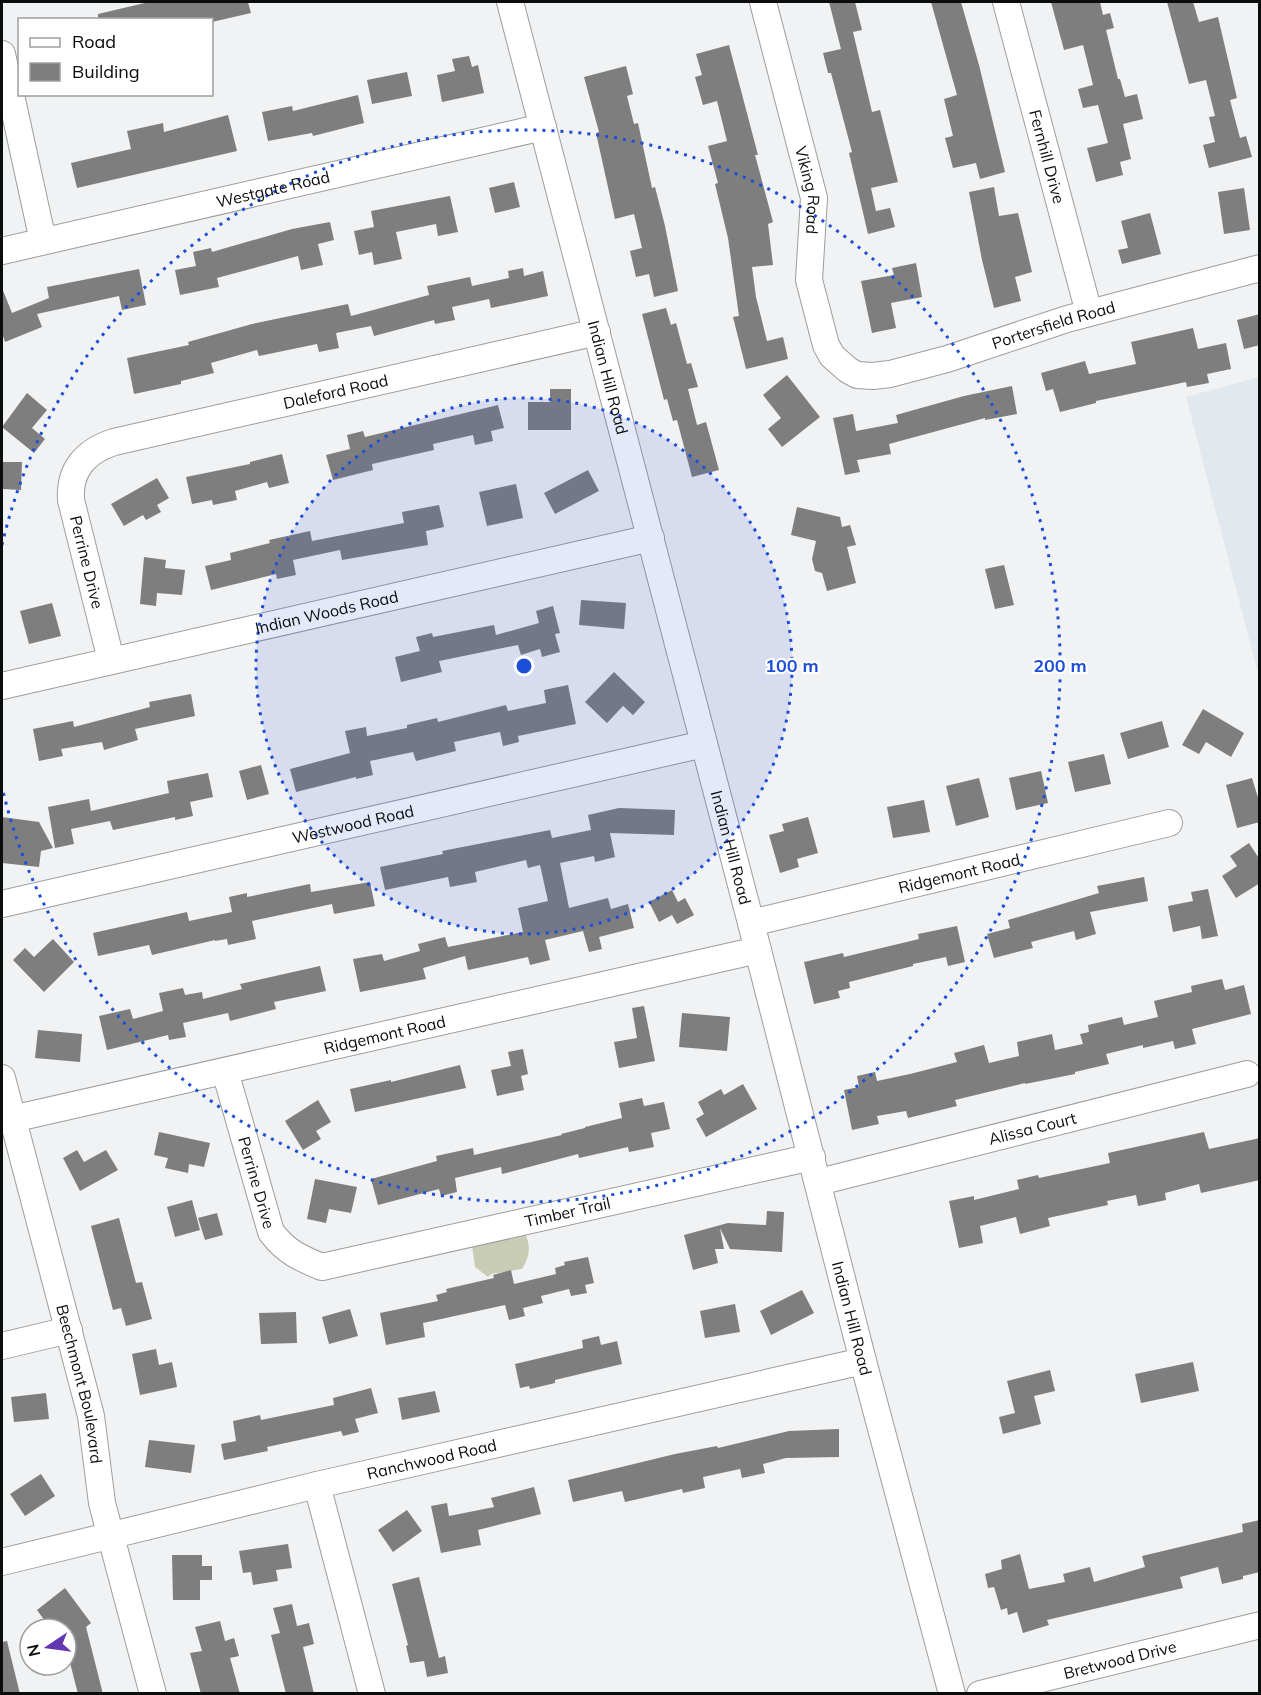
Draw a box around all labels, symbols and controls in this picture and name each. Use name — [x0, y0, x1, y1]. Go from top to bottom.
legend — [18, 18, 213, 96]
text: Road — [72, 30, 116, 53]
text: Building — [72, 60, 140, 83]
street label: Fernhill Drive — [1025, 107, 1069, 206]
street label: Viking Road — [791, 144, 824, 235]
street label: Westgate Road — [214, 166, 332, 212]
street label: Portersfield Road — [989, 297, 1117, 353]
street label: Indian Hill Road — [584, 318, 633, 437]
street label: Daleford Road — [281, 370, 390, 413]
street label: Perrine Drive — [66, 513, 108, 611]
street label: Indian Woods Road — [253, 586, 400, 638]
text: 100 m — [765, 654, 819, 677]
text: 200 m — [1033, 654, 1087, 677]
centre of rings — [514, 656, 534, 676]
street label: Indian Hill Road — [707, 788, 756, 907]
street label: Westwood Road — [290, 800, 416, 848]
street label: Ridgemont Road — [896, 849, 1022, 897]
street label: Ridgemont Road — [322, 1011, 447, 1058]
street label: Alissa Court — [986, 1107, 1079, 1149]
street label: Perrine Drive — [234, 1134, 280, 1231]
street label: Timber Trail — [523, 1193, 612, 1231]
street label: Indian Hill Road — [828, 1259, 876, 1378]
street label: Beechmont Boulevard — [52, 1302, 107, 1465]
street label: Ranchwood Road — [365, 1435, 499, 1483]
north arrow — [18, 1617, 78, 1677]
street label: Bretwood Drive — [1061, 1636, 1178, 1683]
text: N — [22, 1642, 44, 1659]

